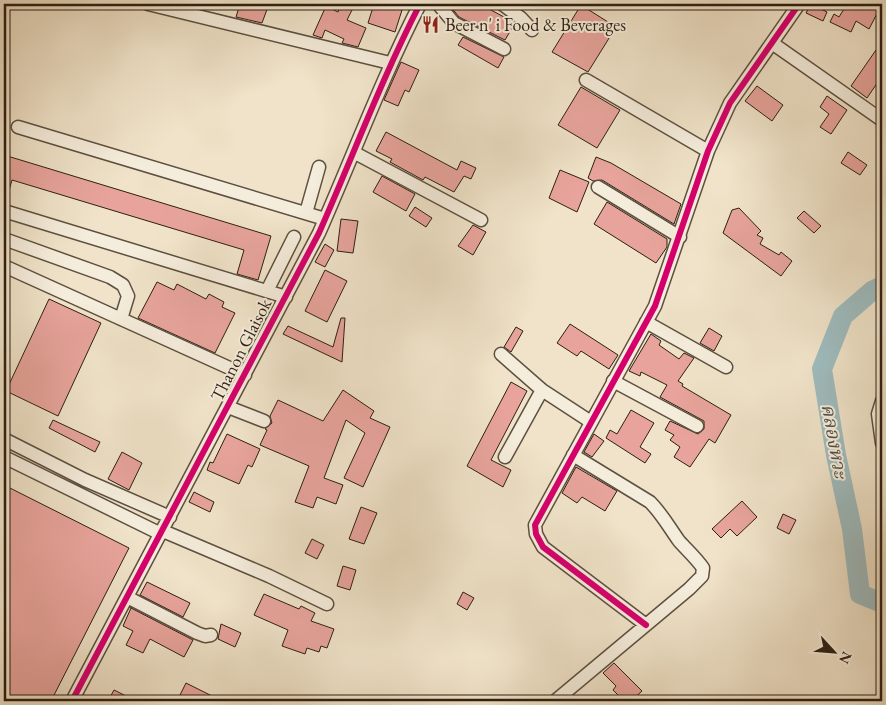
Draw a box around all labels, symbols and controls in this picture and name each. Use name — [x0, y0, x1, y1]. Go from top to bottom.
place label: Beer n' i Food & Beverages — [445, 13, 626, 36]
restaurant icon: Beer n' i Food & Beverages — [421, 15, 441, 35]
street label: Thanon Glaisok — [205, 294, 276, 405]
water label: คลองหวะ — [816, 402, 854, 482]
north arrow — [808, 628, 858, 678]
text: N — [835, 649, 856, 667]

